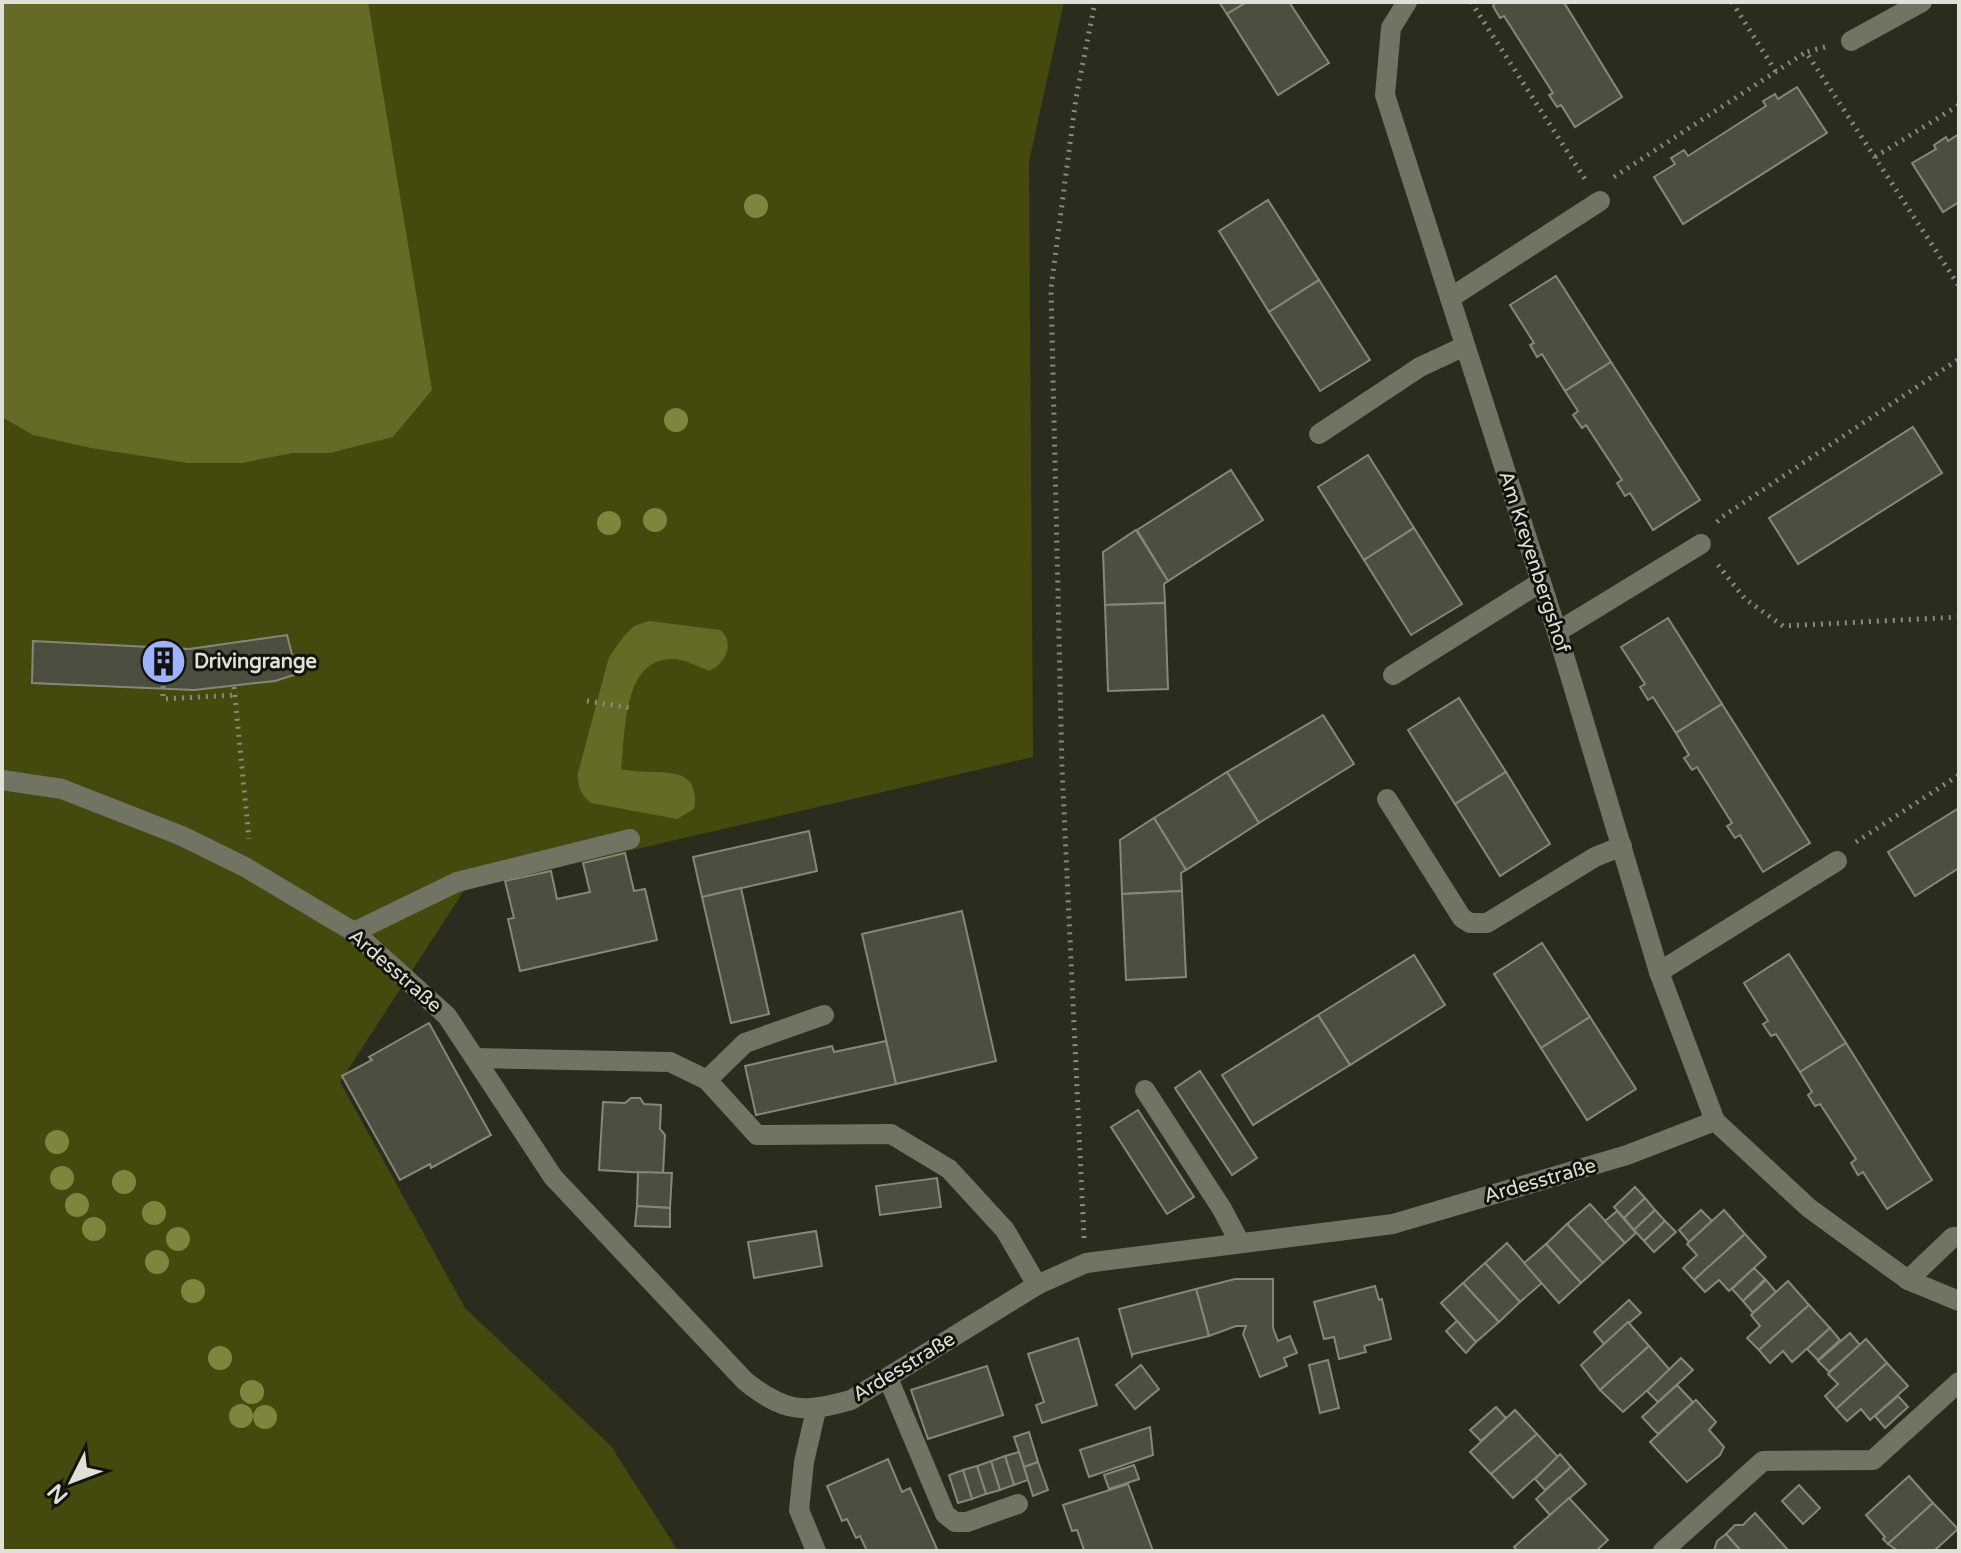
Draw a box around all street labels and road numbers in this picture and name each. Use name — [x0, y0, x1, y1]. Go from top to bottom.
street label: Am Kreyenbergshof — [1493, 468, 1575, 656]
street label: Ardesstraße — [344, 924, 446, 1018]
street label: Ardesstraße — [1481, 1154, 1599, 1208]
street label: Ardesstraße — [848, 1327, 960, 1407]

